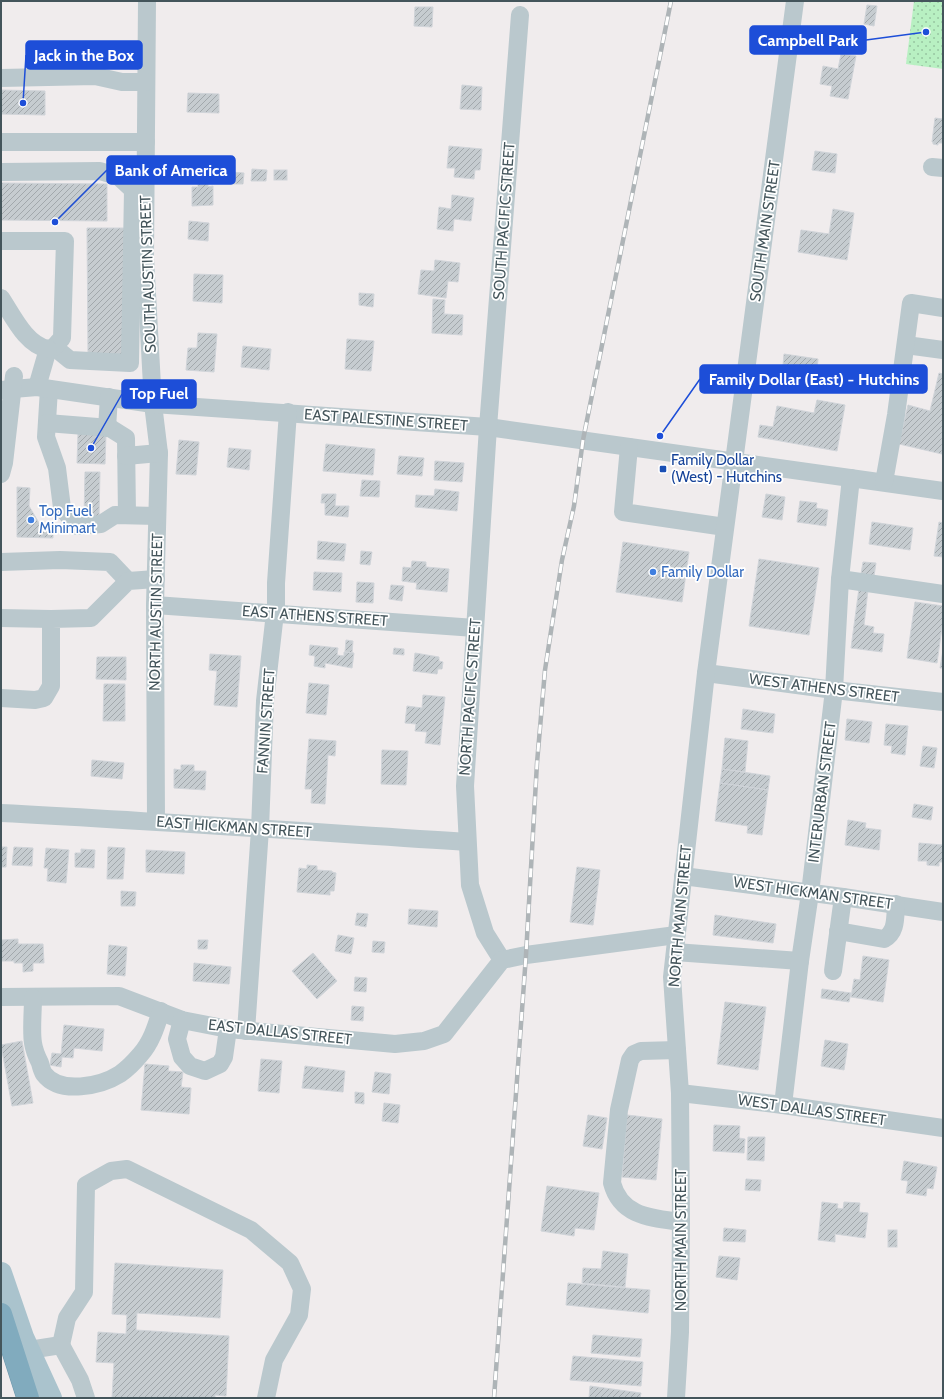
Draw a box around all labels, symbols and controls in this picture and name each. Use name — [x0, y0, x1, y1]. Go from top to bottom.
callout: Campbell Park — [750, 26, 866, 54]
text: Campbell Park — [758, 31, 858, 50]
callout: Jack in the Box — [26, 41, 142, 69]
text: Jack in the Box — [33, 46, 134, 65]
street label: SOUTH PACIFIC STREET — [490, 142, 518, 300]
callout: Bank of America — [107, 156, 235, 184]
street label: SOUTH MAIN STREET — [746, 159, 784, 303]
text: Bank of America — [115, 161, 227, 180]
street label: SOUTH AUSTIN STREET — [136, 195, 160, 353]
callout: Family Dollar (East) - Hutchins — [700, 365, 927, 393]
text: Family Dollar (East) - Hutchins — [709, 370, 919, 389]
callout: Top Fuel — [122, 380, 196, 408]
text: Top Fuel — [130, 384, 188, 403]
street label: EAST PALESTINE STREET — [304, 405, 468, 435]
place label: Family Dollar (West) - Hutchins — [671, 451, 782, 486]
marker: Family Dollar (West) - Hutchins — [658, 464, 668, 474]
place label: Top Fuel Minimart — [39, 502, 96, 537]
marker: Top Fuel Minimart — [26, 515, 36, 525]
street label: NORTH AUSTIN STREET — [146, 533, 166, 691]
place label: Family Dollar — [661, 563, 744, 581]
marker: Family Dollar — [648, 567, 658, 577]
street label: EAST ATHENS STREET — [241, 602, 389, 630]
street label: NORTH PACIFIC STREET — [456, 618, 484, 776]
street label: FANNIN STREET — [253, 668, 279, 774]
street label: WEST ATHENS STREET — [748, 670, 900, 706]
street label: INTERURBAN STREET — [804, 720, 840, 864]
street label: EAST HICKMAN STREET — [156, 813, 312, 841]
street label: NORTH MAIN STREET — [665, 844, 695, 988]
street label: WEST HICKMAN STREET — [732, 873, 894, 913]
street label: EAST DALLAS STREET — [207, 1015, 353, 1049]
street label: WEST DALLAS STREET — [737, 1091, 887, 1129]
street label: NORTH MAIN STREET — [672, 1169, 690, 1311]

